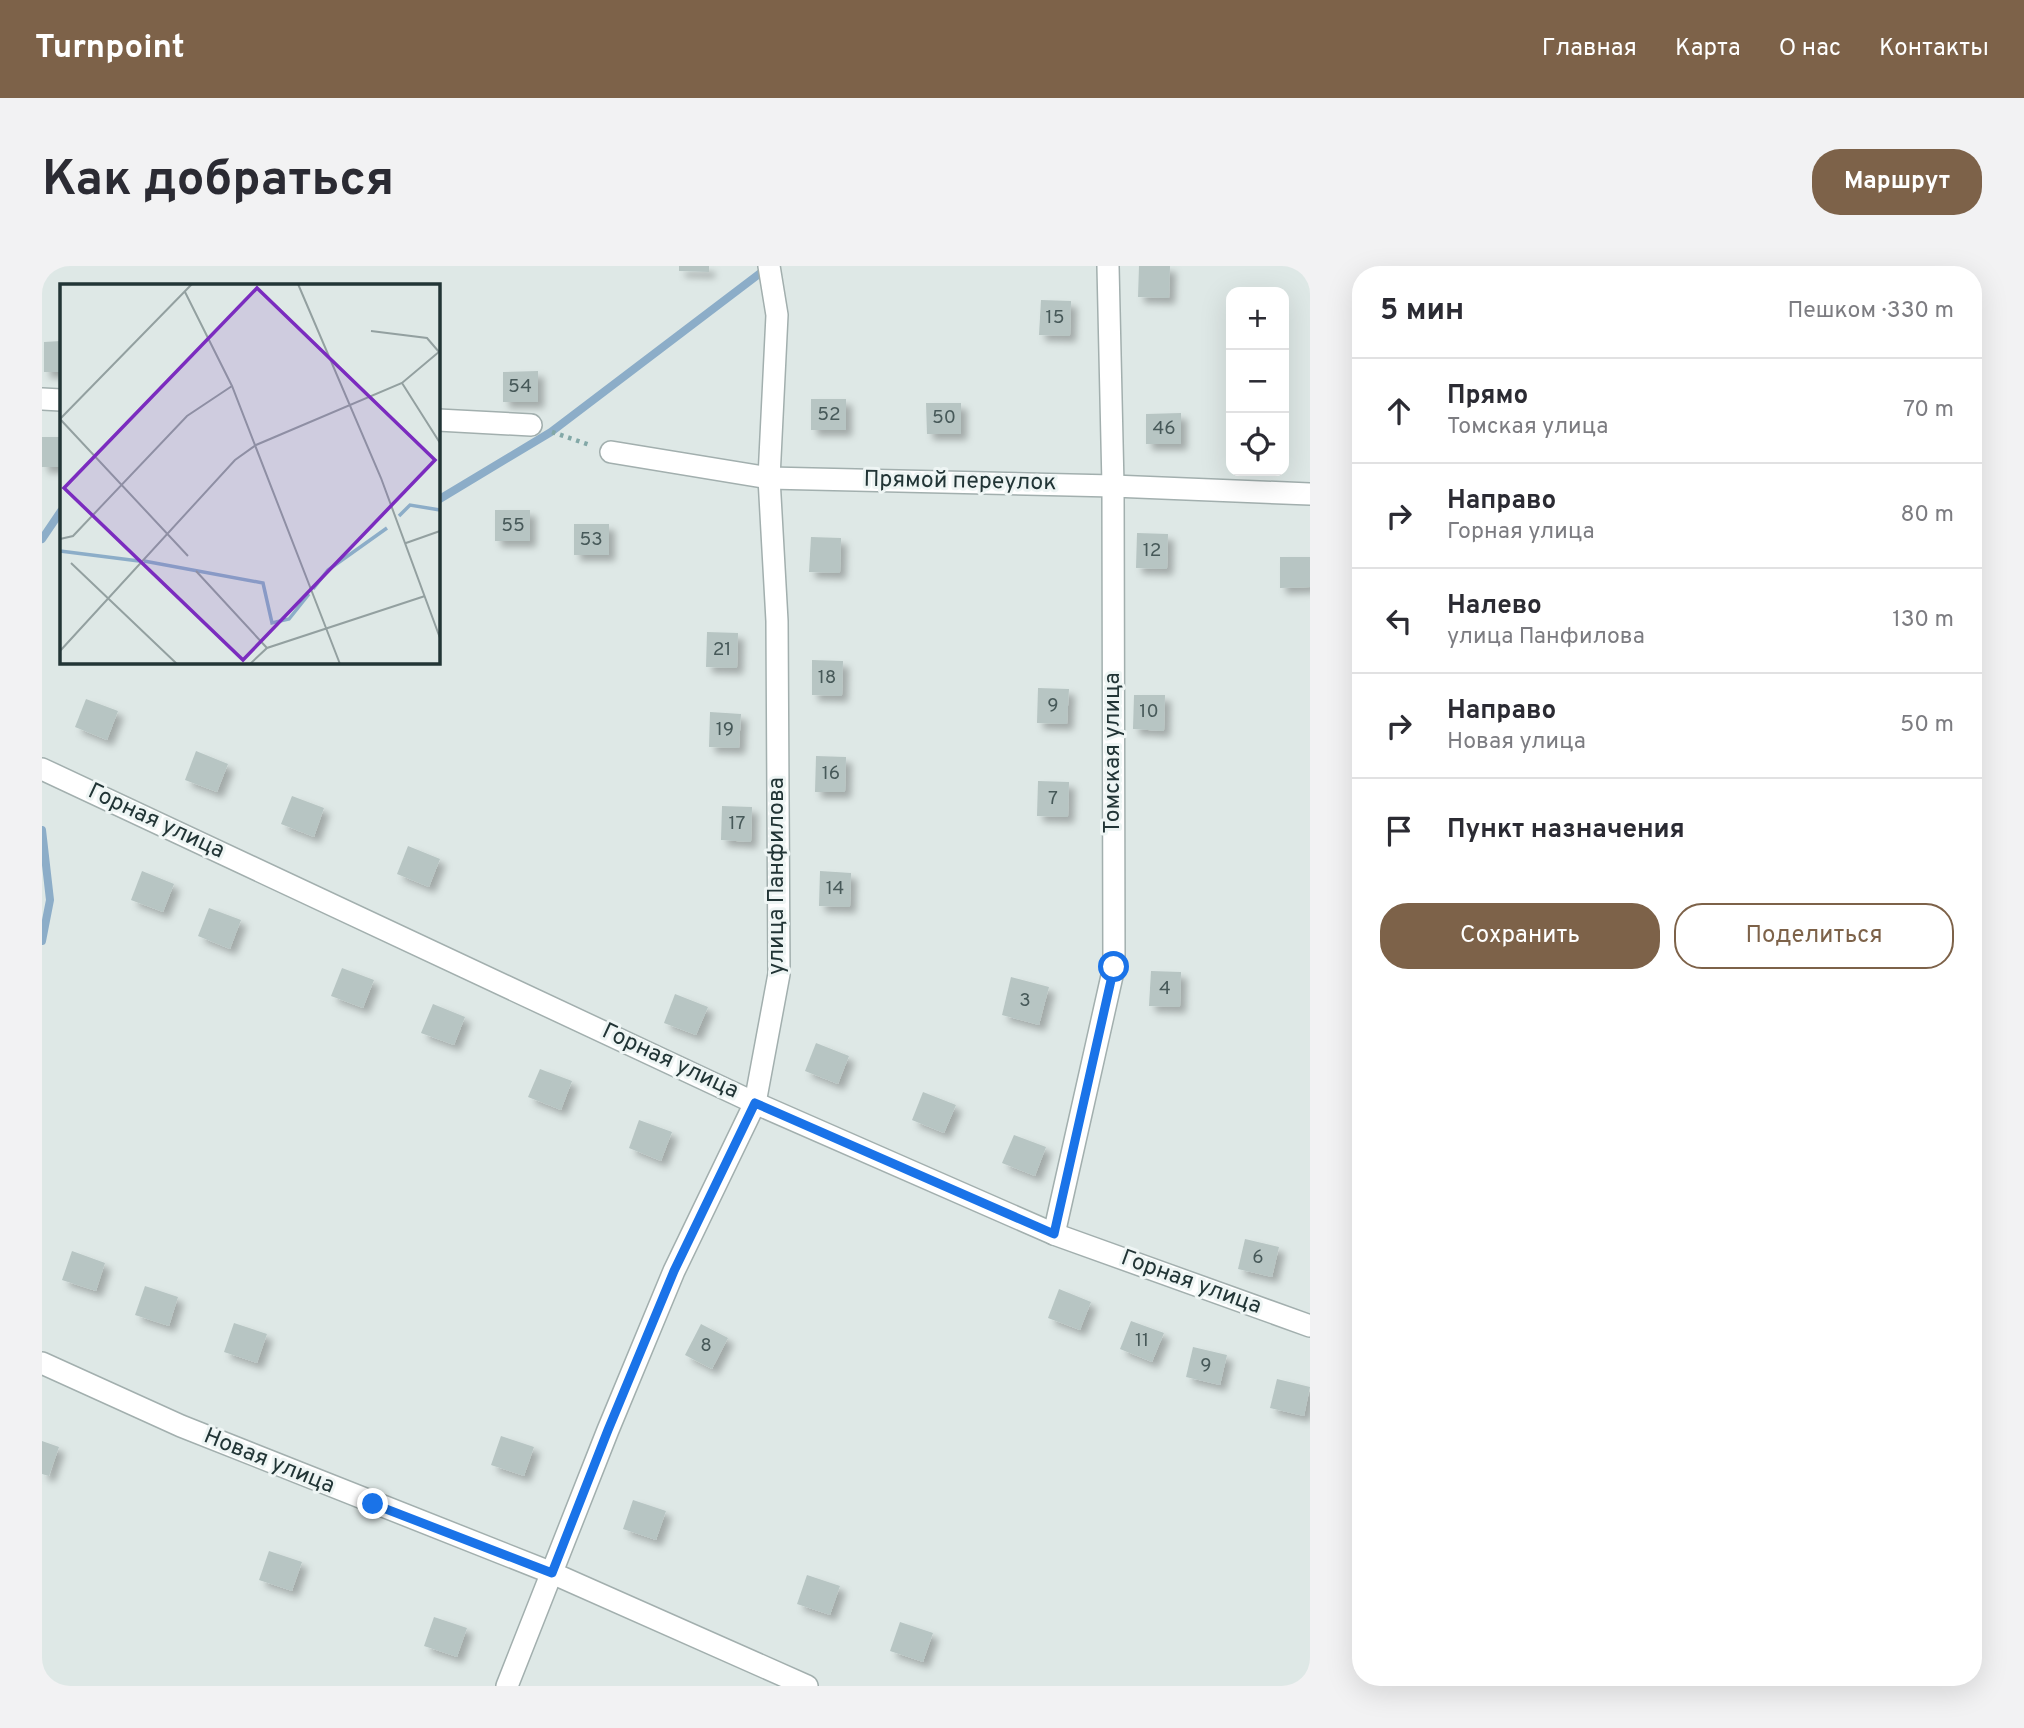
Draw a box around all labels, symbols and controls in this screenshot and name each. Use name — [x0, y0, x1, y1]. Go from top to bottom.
text: Turnpoint — [35, 28, 185, 70]
text: Главная — [1542, 34, 1637, 64]
text: Карта — [1675, 34, 1741, 64]
text: О нас — [1779, 34, 1841, 64]
text: Контакты — [1879, 34, 1989, 64]
button: Маршрут — [1812, 149, 1982, 215]
text: Как добраться — [42, 151, 394, 213]
inset map — [60, 284, 439, 663]
map controls — [1226, 287, 1289, 476]
button: + — [1226, 287, 1289, 350]
text: 5 мин — [1380, 293, 1464, 330]
text: Пешком · 330 m — [1787, 297, 1954, 326]
house number: 15 — [1046, 306, 1064, 330]
button: − — [1226, 350, 1289, 413]
house number: 54 — [508, 375, 532, 399]
text: Прямо — [1447, 380, 1528, 413]
icon: ahead — [1380, 392, 1418, 430]
text: 70 m — [1903, 396, 1954, 425]
house number: 52 — [817, 403, 841, 427]
house number: 50 — [932, 406, 956, 430]
button: locate — [1226, 413, 1289, 476]
text: Томская улица — [1447, 413, 1608, 442]
house number: 46 — [1152, 417, 1176, 441]
street label: Прямой переулок — [863, 466, 1057, 498]
text: Направо — [1447, 485, 1556, 518]
icon: right — [1380, 497, 1418, 535]
text: 80 m — [1901, 501, 1954, 530]
house number: 55 — [501, 514, 525, 538]
text: Горная улица — [1447, 518, 1595, 547]
house number: 53 — [579, 528, 603, 552]
house number: 12 — [1143, 539, 1161, 563]
text: Налево — [1447, 590, 1542, 623]
icon: left — [1380, 602, 1418, 640]
text: 130 m — [1892, 606, 1954, 635]
text: улица Панфилова — [1447, 623, 1645, 652]
house number: 21 — [713, 638, 731, 662]
house number: 18 — [818, 666, 836, 690]
street label: Томская улица — [1099, 672, 1128, 834]
house number: 9 — [1047, 694, 1059, 718]
text: Направо — [1447, 695, 1556, 728]
house number: 10 — [1139, 700, 1159, 724]
icon: right — [1380, 707, 1418, 745]
text: 50 m — [1900, 711, 1954, 740]
house number: 19 — [716, 718, 734, 742]
text: Новая улица — [1447, 728, 1586, 757]
house number: 16 — [822, 762, 840, 786]
street label: улица Панфилова — [763, 777, 792, 975]
street label: Горная улица — [83, 778, 229, 866]
house number: 7 — [1048, 787, 1058, 811]
house number: 17 — [729, 812, 746, 836]
icon: arrive — [1380, 812, 1418, 850]
text: Пункт назначения — [1447, 814, 1685, 847]
house number: 14 — [826, 877, 844, 901]
button: Сохранить — [1380, 903, 1660, 969]
button: Поделиться — [1674, 903, 1954, 969]
route start — [1098, 951, 1129, 982]
house number: 4 — [1159, 977, 1171, 1001]
house number: 3 — [1019, 989, 1031, 1013]
street label: Горная улица — [597, 1018, 743, 1106]
street label: Горная улица — [1117, 1244, 1265, 1322]
house number: 6 — [1252, 1246, 1264, 1270]
house number: 11 — [1135, 1329, 1149, 1353]
house number: 8 — [700, 1334, 712, 1358]
house number: 9 — [1200, 1354, 1212, 1378]
street label: Новая улица — [199, 1423, 339, 1501]
route end — [357, 1488, 388, 1519]

